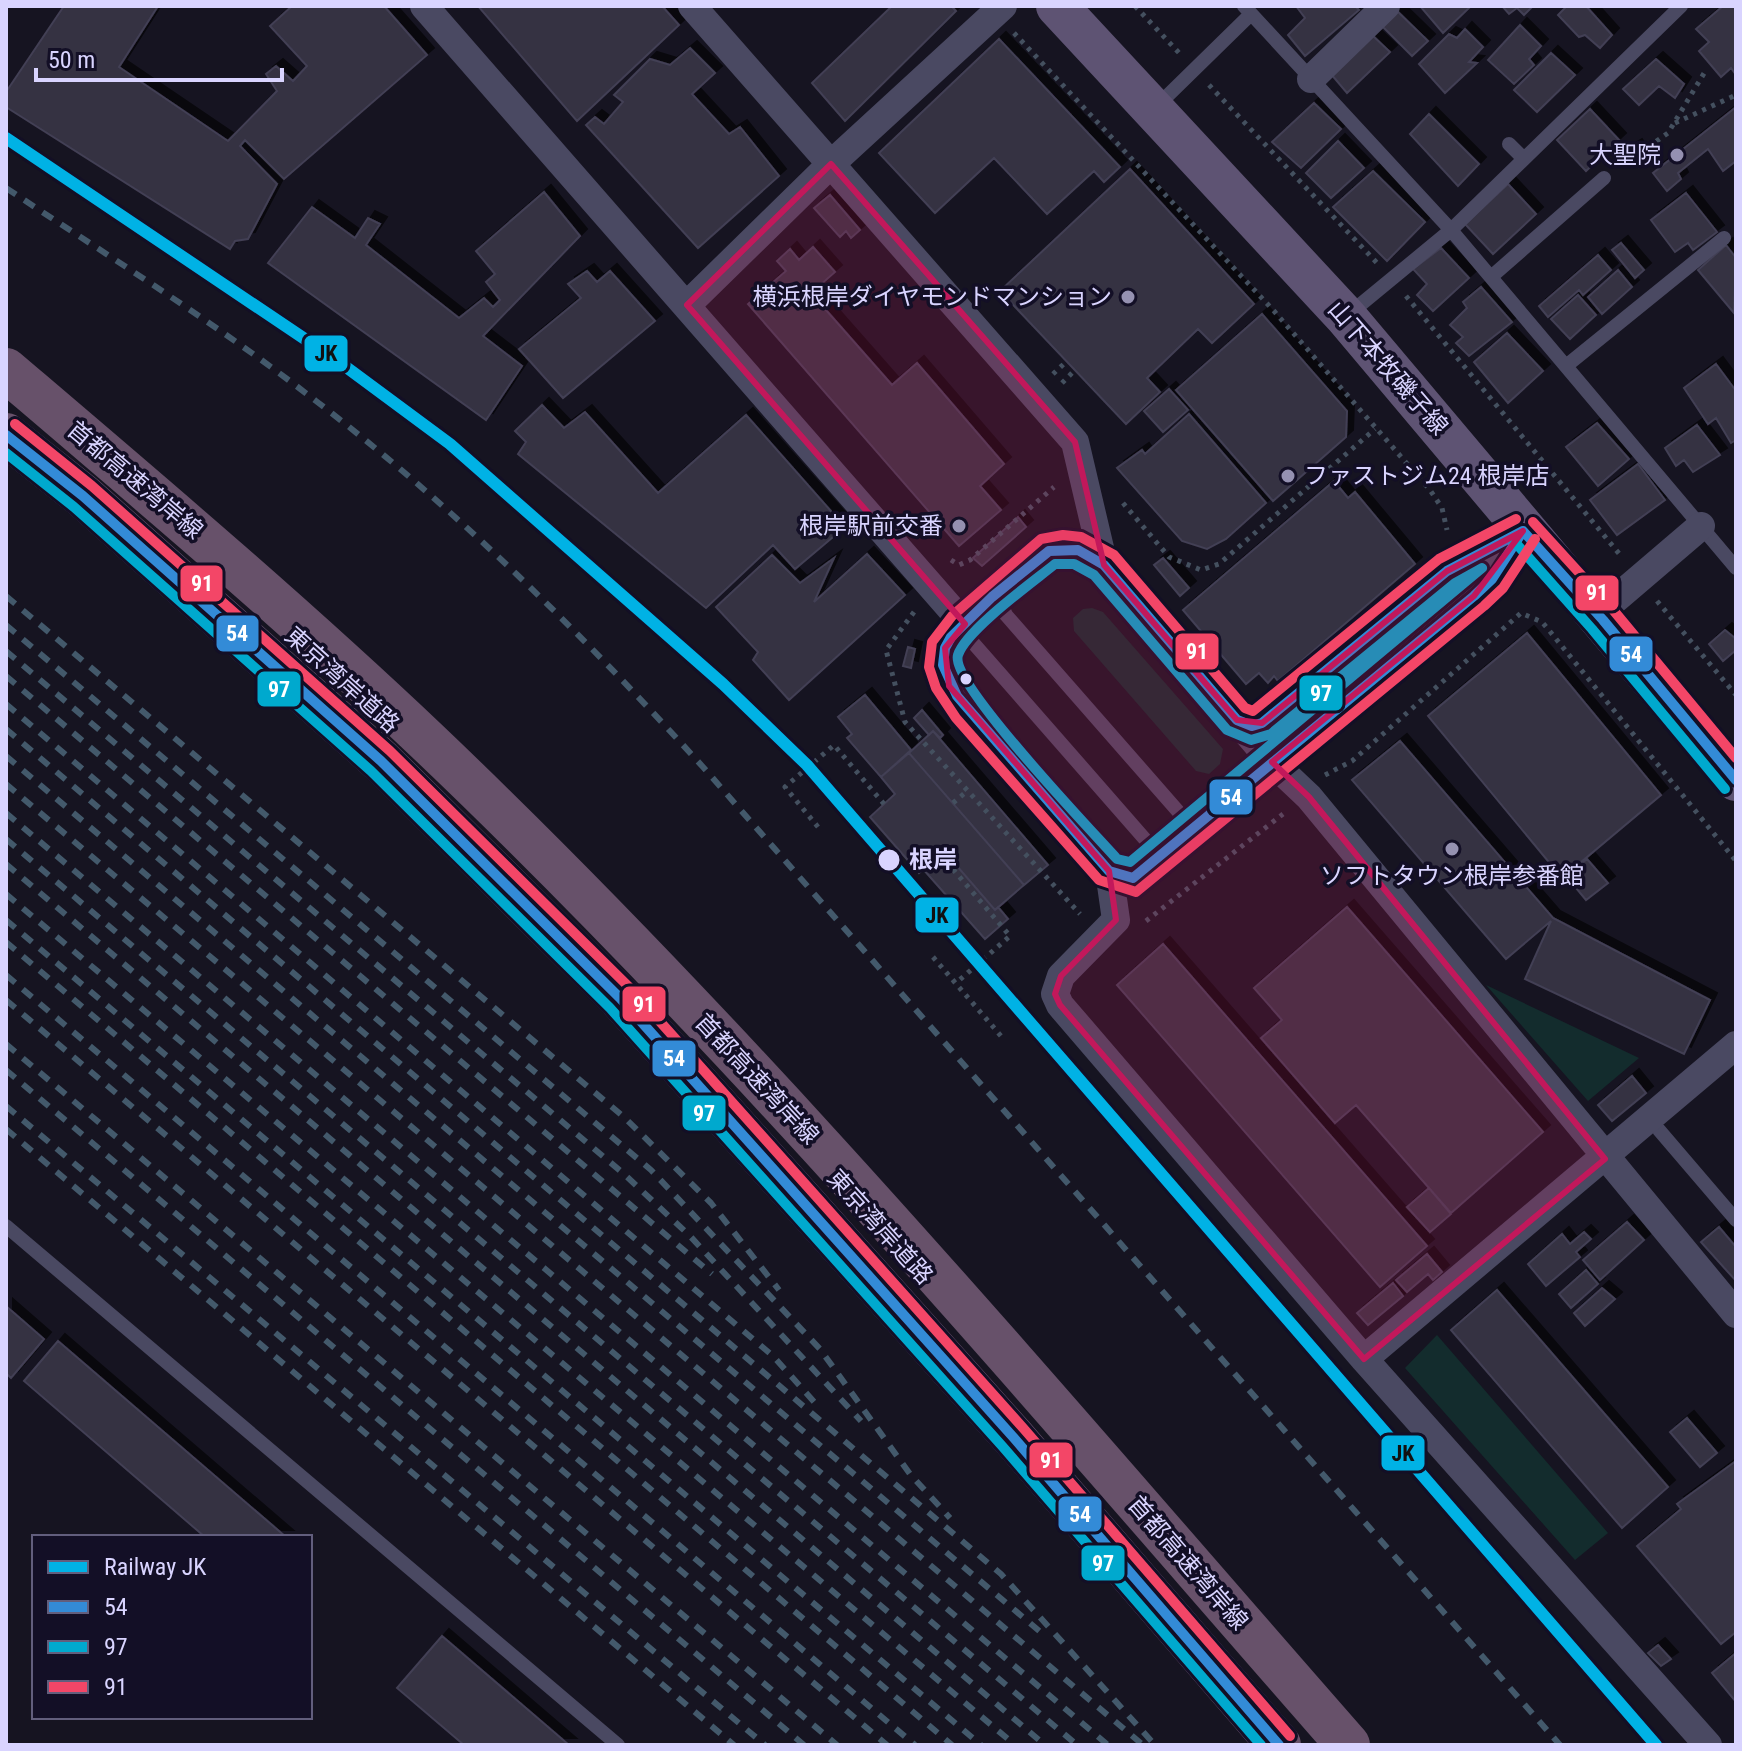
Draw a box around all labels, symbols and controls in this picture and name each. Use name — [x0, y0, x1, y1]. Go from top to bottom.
scale bar — [36, 32, 282, 82]
text: 50 m — [48, 46, 95, 74]
place label: 大聖院 — [1589, 141, 1661, 169]
marker: 大聖院 — [1668, 146, 1686, 164]
place label: 横浜根岸ダイヤモンドマンション — [753, 283, 1112, 311]
marker: 横浜根岸ダイヤモンドマンション — [1119, 288, 1137, 306]
street label: 山下本牧磯子線 — [1322, 295, 1454, 441]
line badge: JK — [303, 334, 349, 373]
text: JK — [315, 341, 338, 366]
street label: 首都高速湾岸線 — [62, 415, 208, 545]
place label: ファストジム24 根岸店 — [1304, 462, 1549, 490]
marker: ファストジム24 根岸店 — [1279, 467, 1297, 485]
place label: 根岸駅前交番 — [799, 512, 943, 540]
marker: 根岸駅前交番 — [950, 517, 968, 535]
line badge: 91 — [179, 564, 224, 603]
text: 91 — [191, 571, 213, 596]
line badge: 91 — [1574, 574, 1620, 612]
text: 91 — [1586, 580, 1608, 605]
line badge: 54 — [215, 614, 260, 653]
text: 54 — [226, 621, 248, 646]
street label: 東京湾岸道路 — [279, 621, 405, 739]
line badge: 91 — [1174, 632, 1220, 671]
line badge: 54 — [1608, 635, 1654, 673]
text: 91 — [1186, 639, 1208, 664]
text: 54 — [1620, 642, 1642, 667]
line badge: 97 — [256, 670, 302, 708]
unlabelled marker — [958, 671, 974, 687]
line badge: 97 — [1298, 674, 1344, 712]
text: 97 — [268, 677, 290, 702]
text: 97 — [1310, 681, 1332, 706]
line badge: 54 — [1208, 778, 1254, 816]
text: 54 — [1220, 785, 1242, 810]
marker: ソフトタウン根岸参番館 — [1443, 840, 1461, 858]
place label: 根岸 — [909, 846, 957, 874]
marker: 根岸 — [876, 847, 902, 873]
place label: ソフトタウン根岸参番館 — [1320, 862, 1584, 890]
line badge: JK — [914, 896, 960, 934]
text: JK — [926, 903, 949, 928]
line badge: 91 — [621, 985, 667, 1023]
text: 91 — [633, 992, 655, 1017]
street label: 首都高速湾岸線 — [689, 1008, 825, 1150]
line badge: 54 — [651, 1039, 697, 1078]
text: 54 — [663, 1046, 685, 1071]
line badge: 97 — [681, 1094, 727, 1132]
text: 97 — [693, 1101, 715, 1126]
street label: 東京湾岸道路 — [821, 1164, 939, 1290]
line badge: JK — [1380, 1434, 1426, 1472]
line badge: 91 — [1028, 1441, 1074, 1479]
text: JK — [1392, 1441, 1415, 1466]
text: 91 — [1040, 1448, 1062, 1473]
street label: 首都高速湾岸線 — [1122, 1490, 1254, 1636]
line badge: 54 — [1057, 1495, 1103, 1533]
text: 54 — [1069, 1502, 1091, 1527]
legend — [32, 1535, 312, 1719]
line badge: 97 — [1080, 1544, 1126, 1582]
text: 97 — [1092, 1551, 1114, 1576]
text: Railway JK — [104, 1553, 206, 1581]
text: 54 — [104, 1593, 128, 1621]
text: 97 — [104, 1633, 128, 1661]
text: 91 — [104, 1673, 128, 1701]

